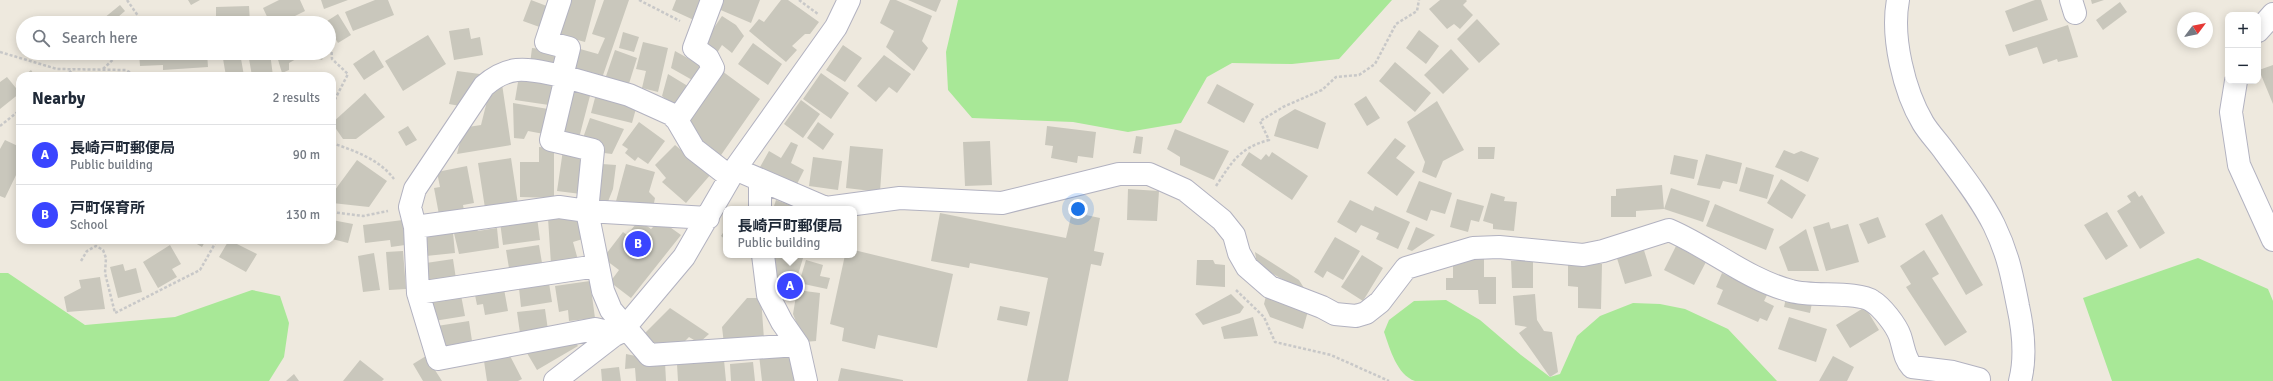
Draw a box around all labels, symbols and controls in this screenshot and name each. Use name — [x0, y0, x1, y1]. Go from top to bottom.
north arrow — [2177, 12, 2213, 48]
map controls — [2225, 12, 2261, 84]
button: + — [2225, 12, 2261, 48]
search box — [16, 16, 336, 60]
icon: search — [30, 27, 52, 49]
text: Search here — [62, 29, 138, 47]
button: − — [2225, 48, 2261, 84]
text: Nearby — [32, 88, 85, 109]
text: 2 results — [272, 90, 320, 106]
text: 長崎戸町郵便局 — [70, 139, 175, 157]
text: A — [41, 147, 49, 163]
text: 90 m — [293, 147, 320, 163]
text: Public building — [70, 157, 153, 173]
text: 戸町保育所 — [70, 199, 145, 217]
your location — [1068, 199, 1088, 219]
popup — [723, 206, 857, 258]
text: B — [41, 207, 49, 223]
text: 130 m — [286, 207, 320, 223]
text: School — [70, 217, 108, 233]
text: 長崎戸町郵便局 — [737, 217, 843, 235]
pin: B — [625, 229, 651, 259]
text: Public building — [737, 235, 820, 251]
pin: A — [777, 271, 803, 301]

